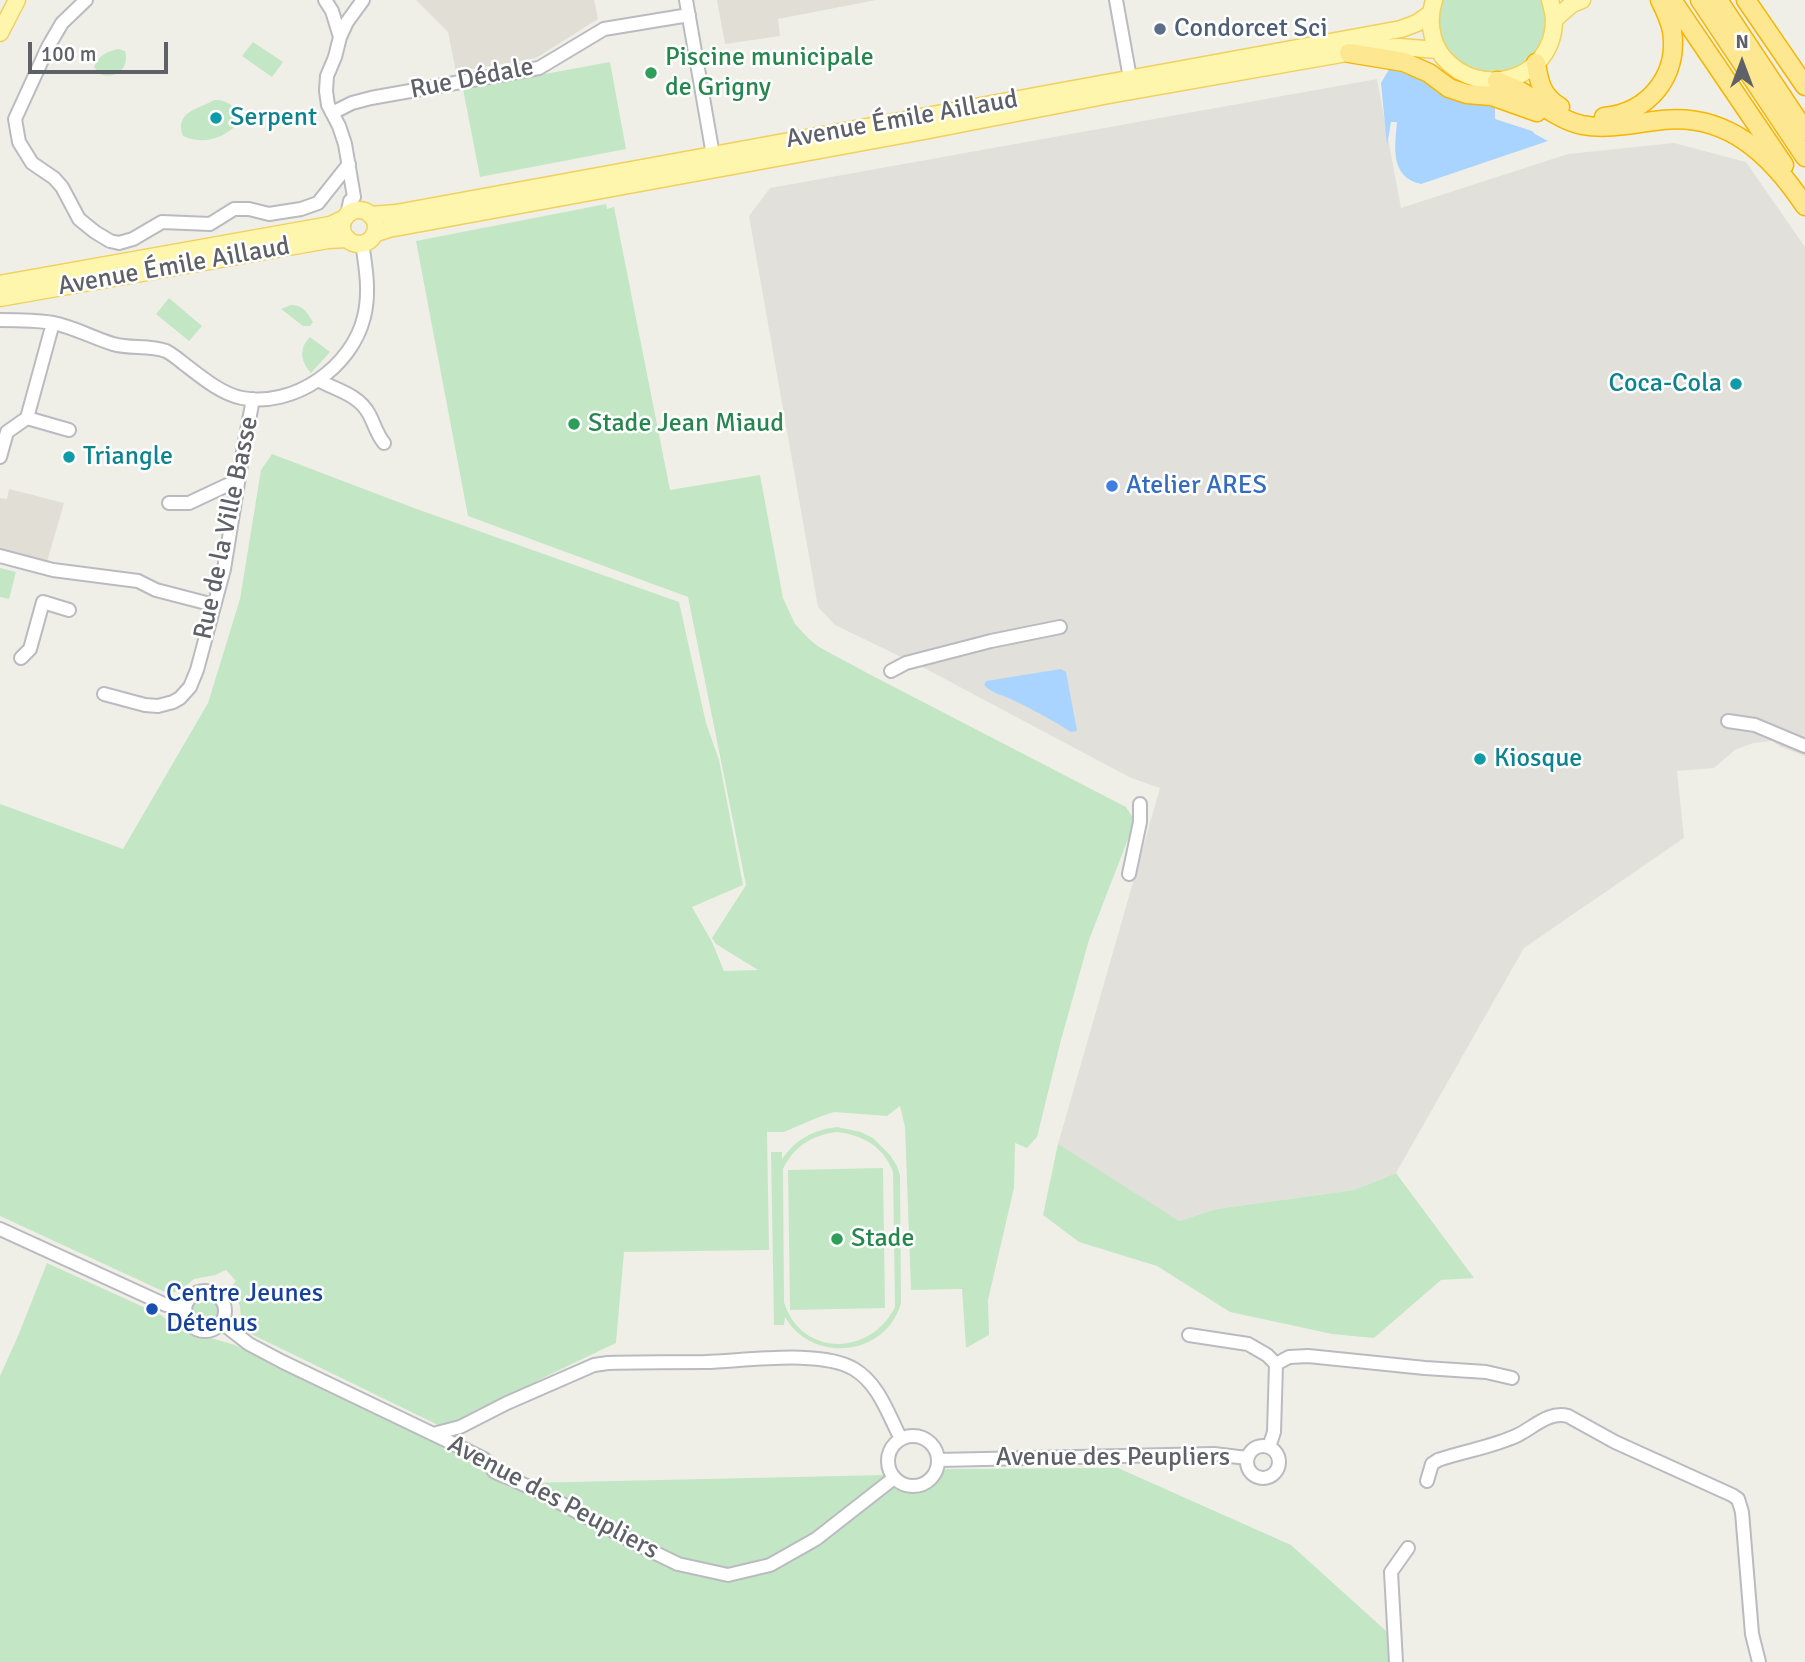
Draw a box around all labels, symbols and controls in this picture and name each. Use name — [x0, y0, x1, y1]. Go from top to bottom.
place label: Condorcet Sci — [1174, 13, 1328, 45]
marker: Condorcet Sci — [1152, 21, 1168, 37]
scale bar — [32, 28, 172, 72]
north arrow — [1707, 28, 1777, 98]
text: N — [1735, 30, 1749, 54]
text: 100 m — [41, 41, 96, 67]
place label: Piscine municipale de Grigny — [665, 42, 874, 104]
street label: Rue Dédale — [408, 52, 536, 106]
marker: Piscine municipale de Grigny — [643, 65, 659, 81]
street label: Avenue Émile Aillaud — [784, 84, 1020, 156]
place label: Serpent — [230, 102, 317, 134]
marker: Serpent — [208, 110, 224, 126]
street label: Avenue Émile Aillaud — [56, 231, 292, 303]
place label: Coca-Cola — [1609, 368, 1722, 400]
marker: Coca-Cola — [1728, 376, 1744, 392]
place label: Stade Jean Miaud — [588, 408, 784, 440]
street label: Rue de la Ville Basse — [188, 414, 266, 642]
marker: Stade Jean Miaud — [566, 416, 582, 432]
place label: Triangle — [83, 441, 173, 473]
marker: Triangle — [61, 449, 77, 465]
place label: Atelier ARES — [1126, 470, 1267, 502]
marker: Atelier ARES — [1104, 478, 1120, 494]
place label: Kiosque — [1494, 743, 1582, 775]
marker: Kiosque — [1472, 751, 1488, 767]
place label: Stade — [851, 1223, 914, 1255]
marker: Stade — [829, 1231, 845, 1247]
place label: Centre Jeunes Détenus — [166, 1278, 323, 1340]
marker: Centre Jeunes Détenus — [144, 1301, 160, 1317]
street label: Avenue des Peupliers — [442, 1429, 664, 1567]
street label: Avenue des Peupliers — [996, 1442, 1230, 1474]

